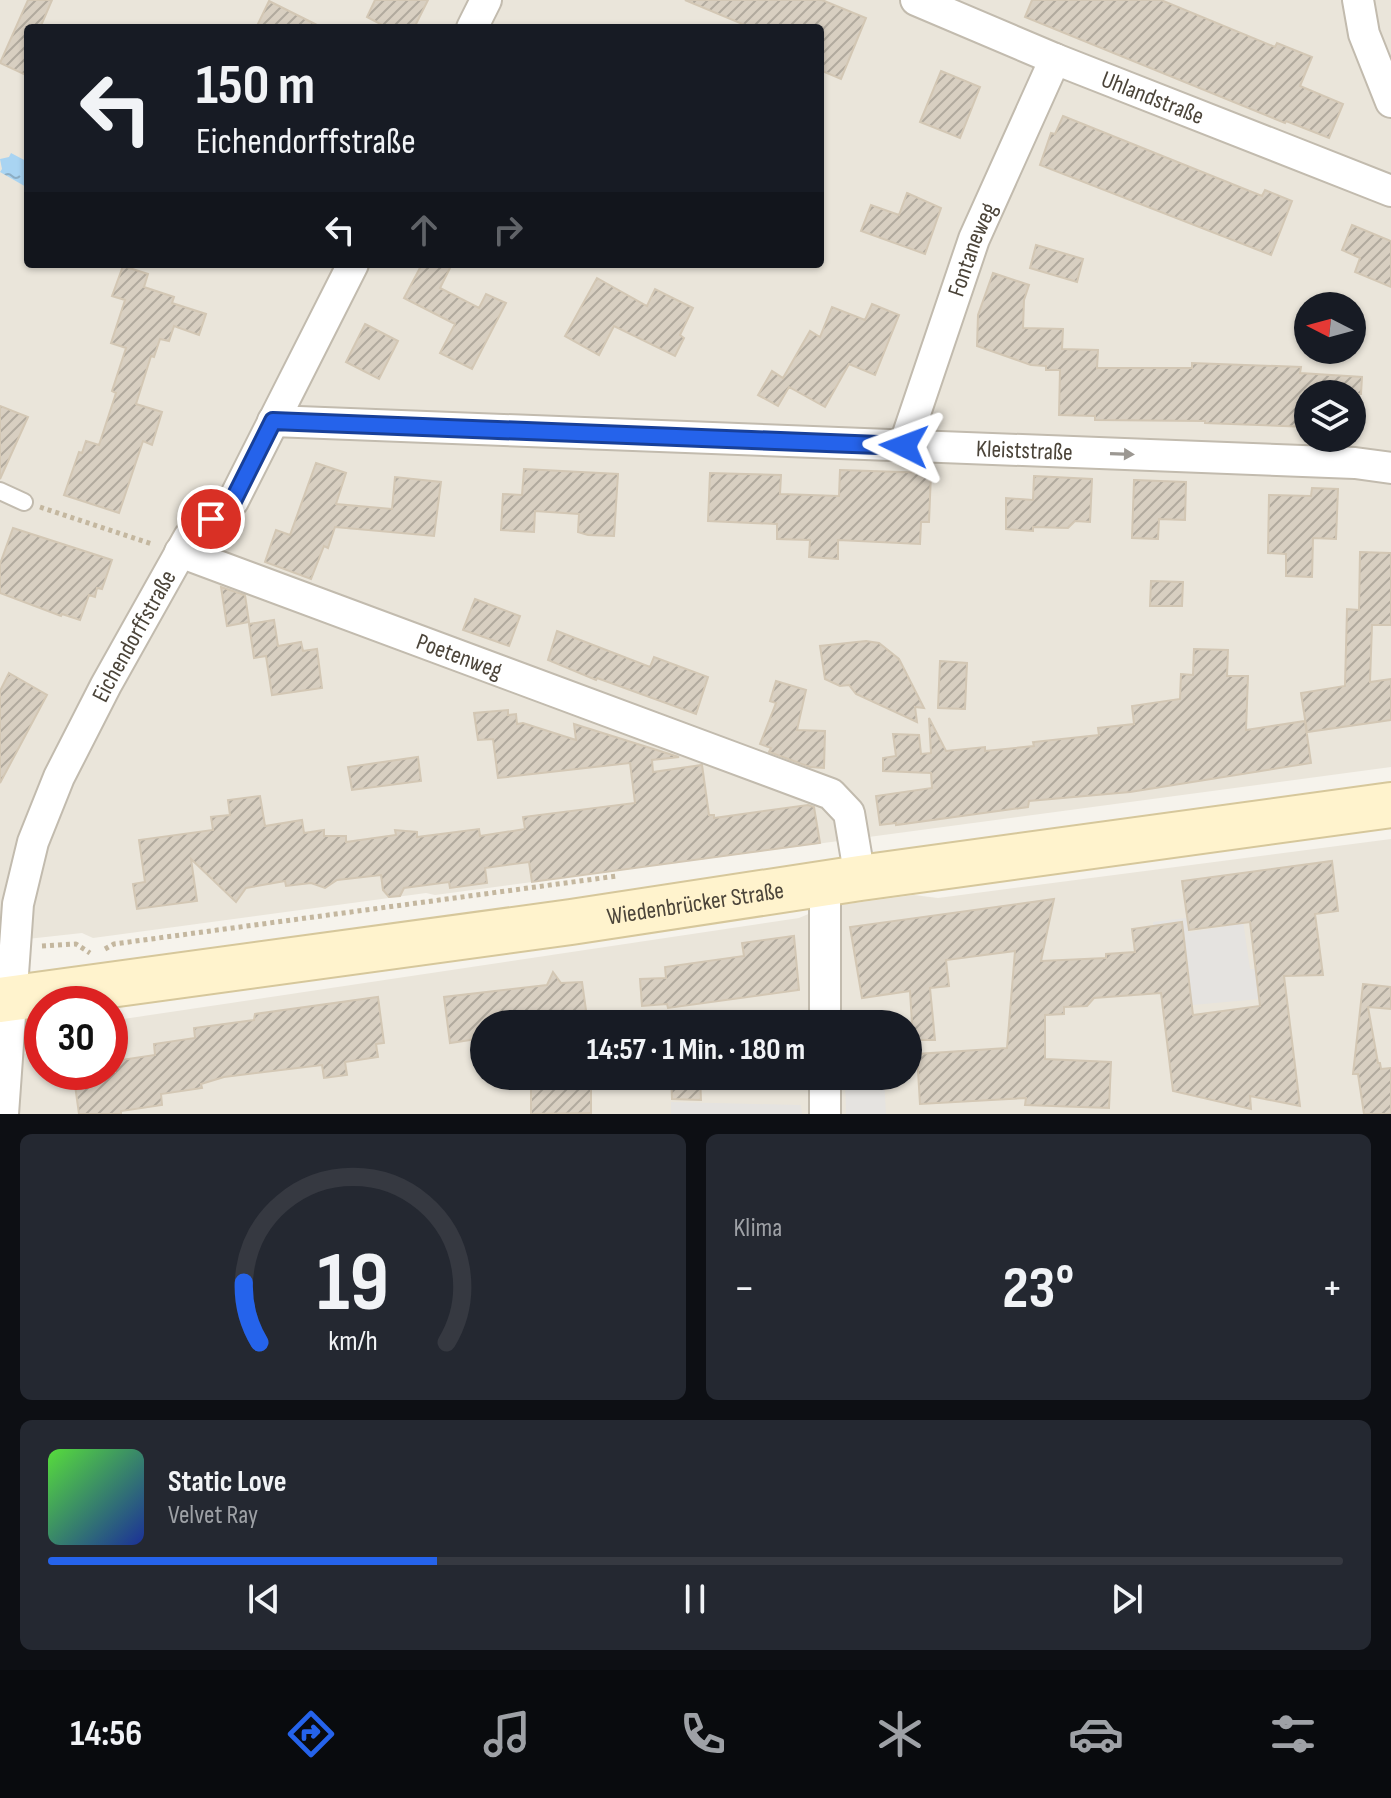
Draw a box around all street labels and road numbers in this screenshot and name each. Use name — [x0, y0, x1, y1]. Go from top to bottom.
street label: Uhlandstraße — [1097, 64, 1208, 131]
street label: Fontaneweg — [941, 198, 1003, 300]
street label: Kleiststraße — [976, 434, 1073, 467]
street label: Eichendorffstraße — [85, 565, 182, 707]
street label: Poetenweg — [412, 627, 506, 685]
street label: Wiedenbrücker Straße — [605, 875, 786, 931]

